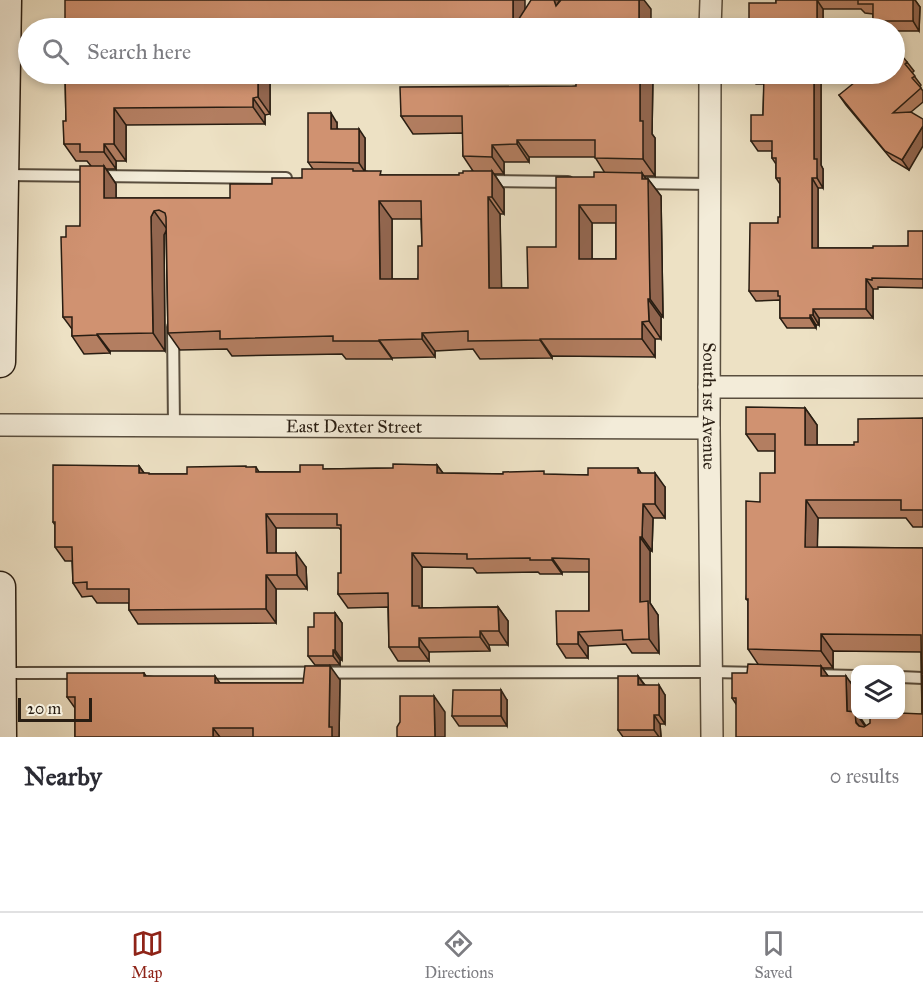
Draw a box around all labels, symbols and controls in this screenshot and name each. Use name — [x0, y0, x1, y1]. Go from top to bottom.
search box — [18, 18, 905, 84]
icon: search — [39, 35, 72, 68]
text: Search here — [87, 38, 191, 65]
street label: South 1st Avenue — [698, 342, 720, 470]
street label: East Dexter Street — [286, 415, 423, 438]
map controls — [851, 665, 905, 719]
button: layers — [851, 665, 905, 719]
scale bar — [18, 695, 92, 722]
text: 20 m — [27, 699, 61, 718]
text: Nearby — [24, 760, 102, 792]
text: 0 results — [830, 764, 899, 788]
tab: Map — [131, 927, 164, 982]
tab: Directions — [425, 927, 493, 982]
tab: Saved — [754, 927, 792, 982]

